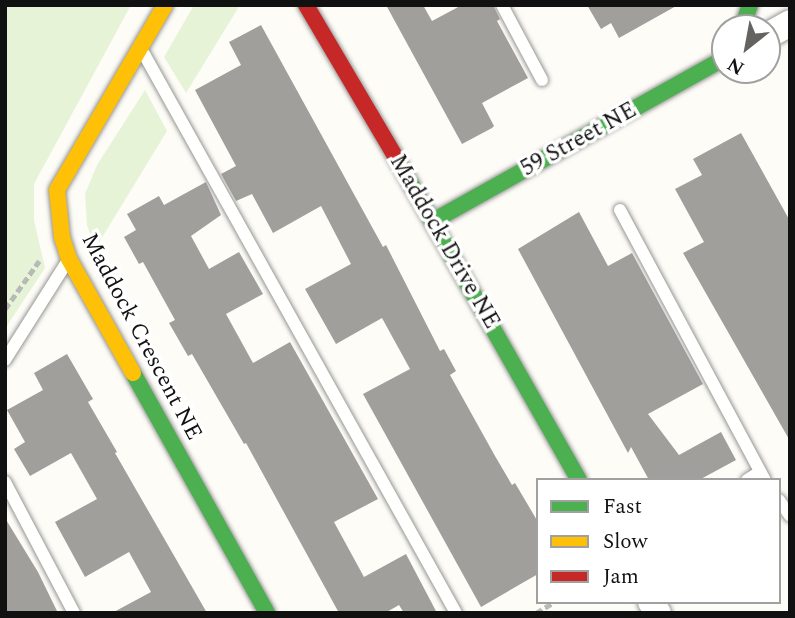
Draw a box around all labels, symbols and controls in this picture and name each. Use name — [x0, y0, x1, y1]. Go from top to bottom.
north arrow — [711, 14, 781, 84]
text: N — [722, 49, 750, 82]
street label: 59 Street NE — [516, 97, 642, 183]
street label: Maddock Drive NE — [383, 150, 505, 334]
street label: Maddock Crescent NE — [75, 229, 207, 445]
legend — [536, 478, 781, 604]
text: Fast — [603, 491, 642, 523]
text: Slow — [603, 526, 647, 558]
text: Jam — [603, 561, 639, 593]

